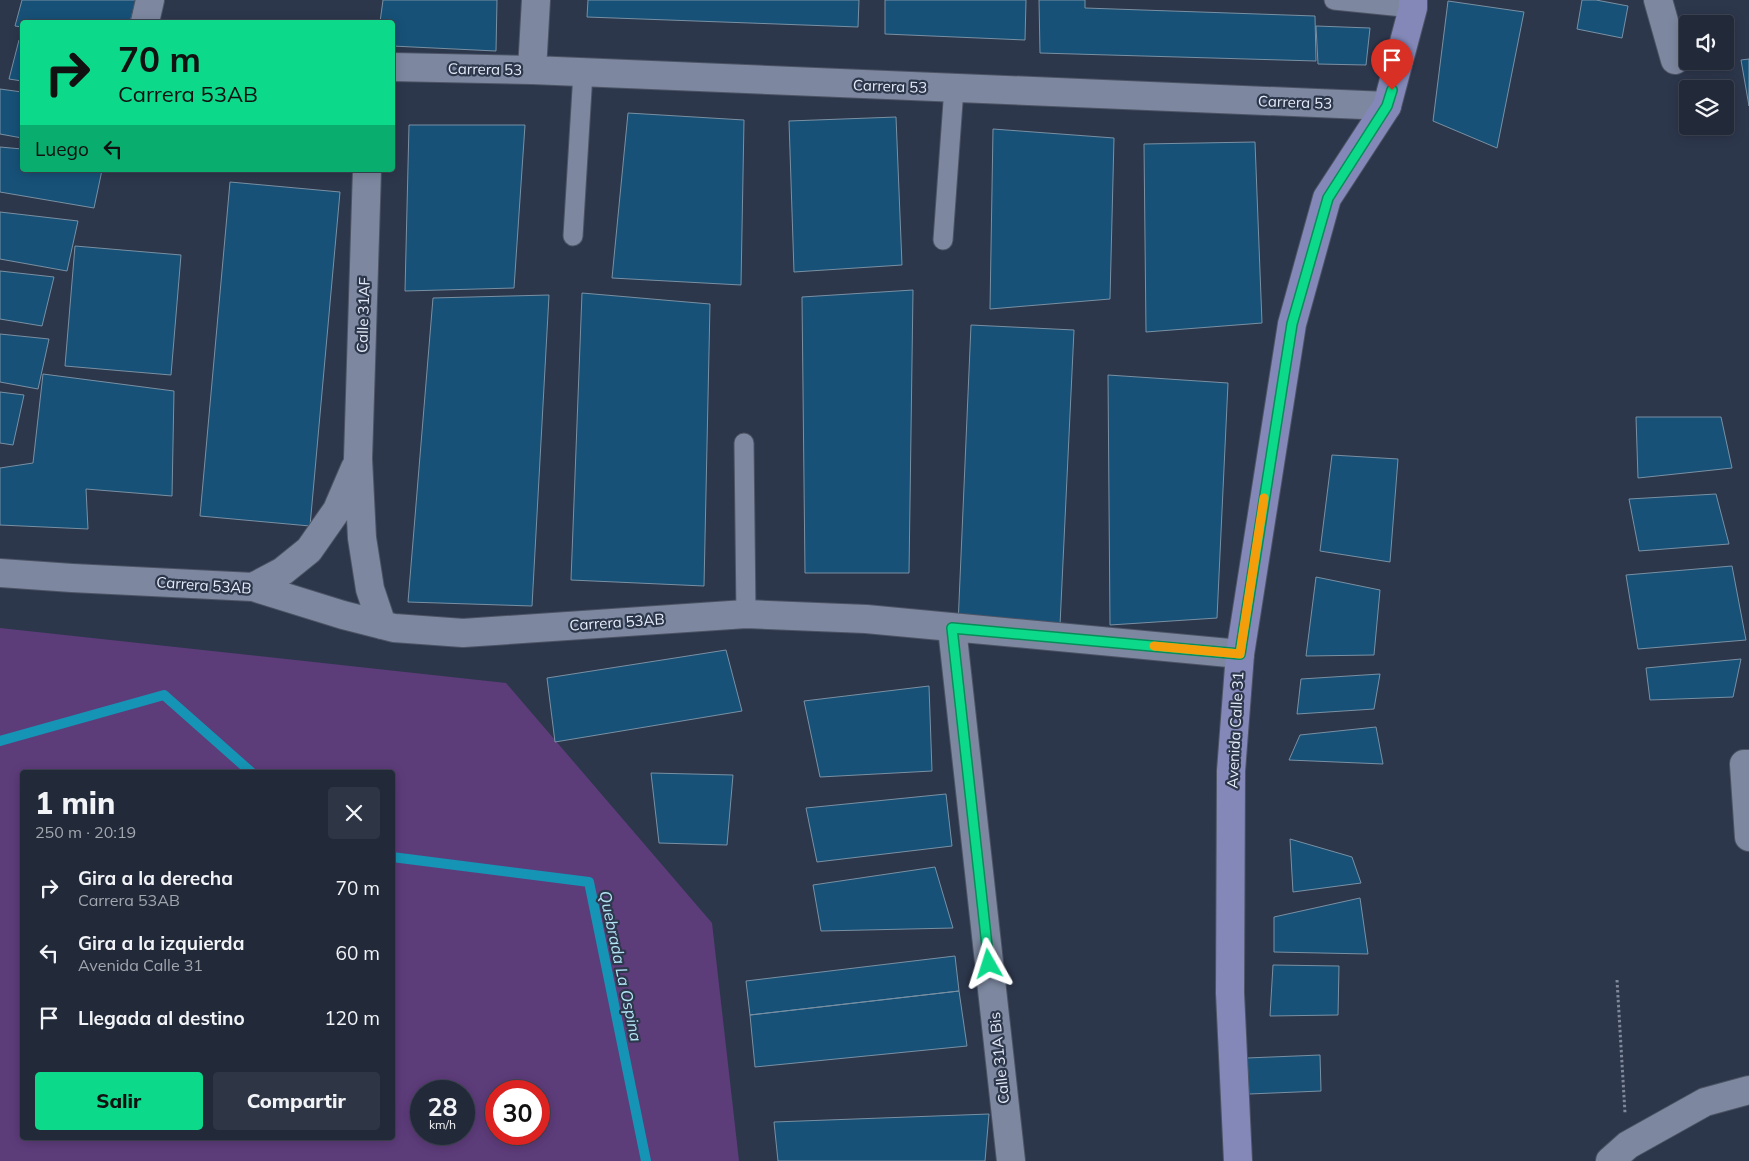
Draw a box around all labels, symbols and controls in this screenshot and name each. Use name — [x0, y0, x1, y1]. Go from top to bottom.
map controls — [1679, 15, 1734, 135]
button: sound — [1679, 15, 1734, 70]
text: 70 m — [118, 37, 201, 81]
pin — [1371, 39, 1413, 90]
icon: right — [35, 40, 100, 105]
icon: arrive — [1378, 46, 1406, 74]
street label: Carrera 53 — [448, 59, 522, 79]
street label: Carrera 53 — [853, 75, 927, 97]
text: Carrera 53AB — [118, 80, 258, 108]
button: layers — [1679, 80, 1734, 135]
street label: Carrera 53 — [1258, 91, 1332, 113]
icon: left — [99, 135, 127, 163]
text: Luego — [35, 137, 89, 161]
street label: Calle 31AF — [352, 277, 374, 353]
street label: Carrera 53AB — [156, 572, 252, 598]
street label: Carrera 53AB — [569, 609, 665, 635]
street label: Avenida Calle 31 — [1222, 671, 1248, 789]
text: 1 min — [35, 784, 115, 822]
button: close — [328, 787, 380, 839]
text: 250 m · 20:19 — [35, 822, 136, 842]
text: Gira a la derecha — [78, 866, 233, 890]
icon: right — [35, 874, 63, 902]
text: 70 m — [336, 876, 380, 900]
water label: Quebrada La Ospina — [595, 889, 647, 1044]
text: Carrera 53AB — [78, 890, 180, 910]
text: Gira a la izquierda — [78, 931, 244, 955]
position arrow — [962, 937, 1014, 989]
icon: left — [35, 939, 63, 967]
text: 60 m — [336, 941, 380, 965]
text: Avenida Calle 31 — [78, 955, 203, 975]
icon: arrive — [35, 1004, 63, 1032]
text: Llegada al destino — [78, 1006, 245, 1030]
text: 120 m — [324, 1006, 380, 1030]
street label: Calle 31A Bis — [985, 1011, 1013, 1105]
button: Salir — [35, 1072, 203, 1130]
button: Compartir — [213, 1072, 380, 1130]
speed limit sign: 30 — [485, 1080, 550, 1145]
text: 28 — [427, 1091, 458, 1122]
text: km/h — [429, 1117, 456, 1132]

